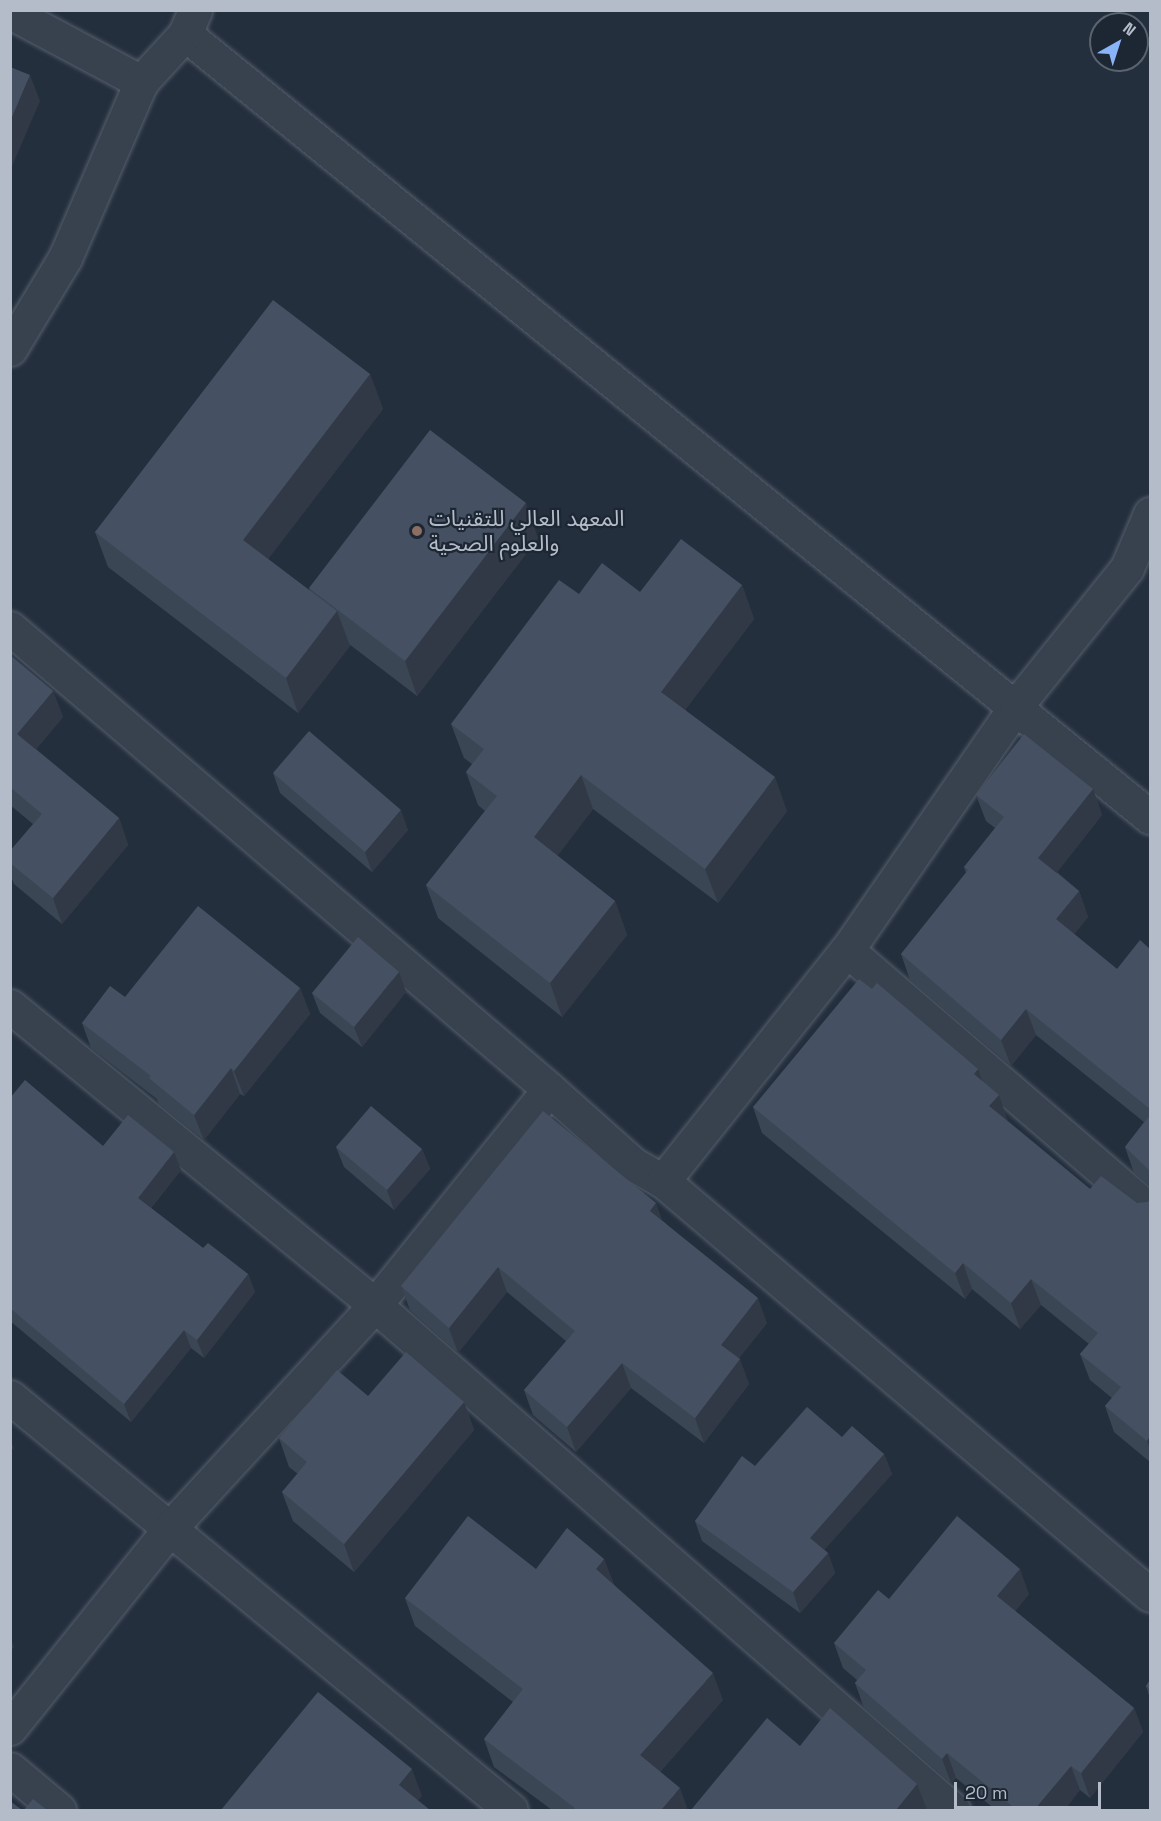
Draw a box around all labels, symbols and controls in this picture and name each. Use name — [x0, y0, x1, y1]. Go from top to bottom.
north arrow — [1089, 12, 1149, 72]
text: N — [1119, 18, 1140, 41]
place label: المعهد العالي للتقنيات والعلوم الصحية — [429, 505, 624, 556]
marker: المعهد العالي للتقنيات والعلوم الصحية — [410, 524, 424, 538]
scale bar — [957, 1770, 1104, 1808]
text: 20 m — [965, 1781, 1008, 1804]

